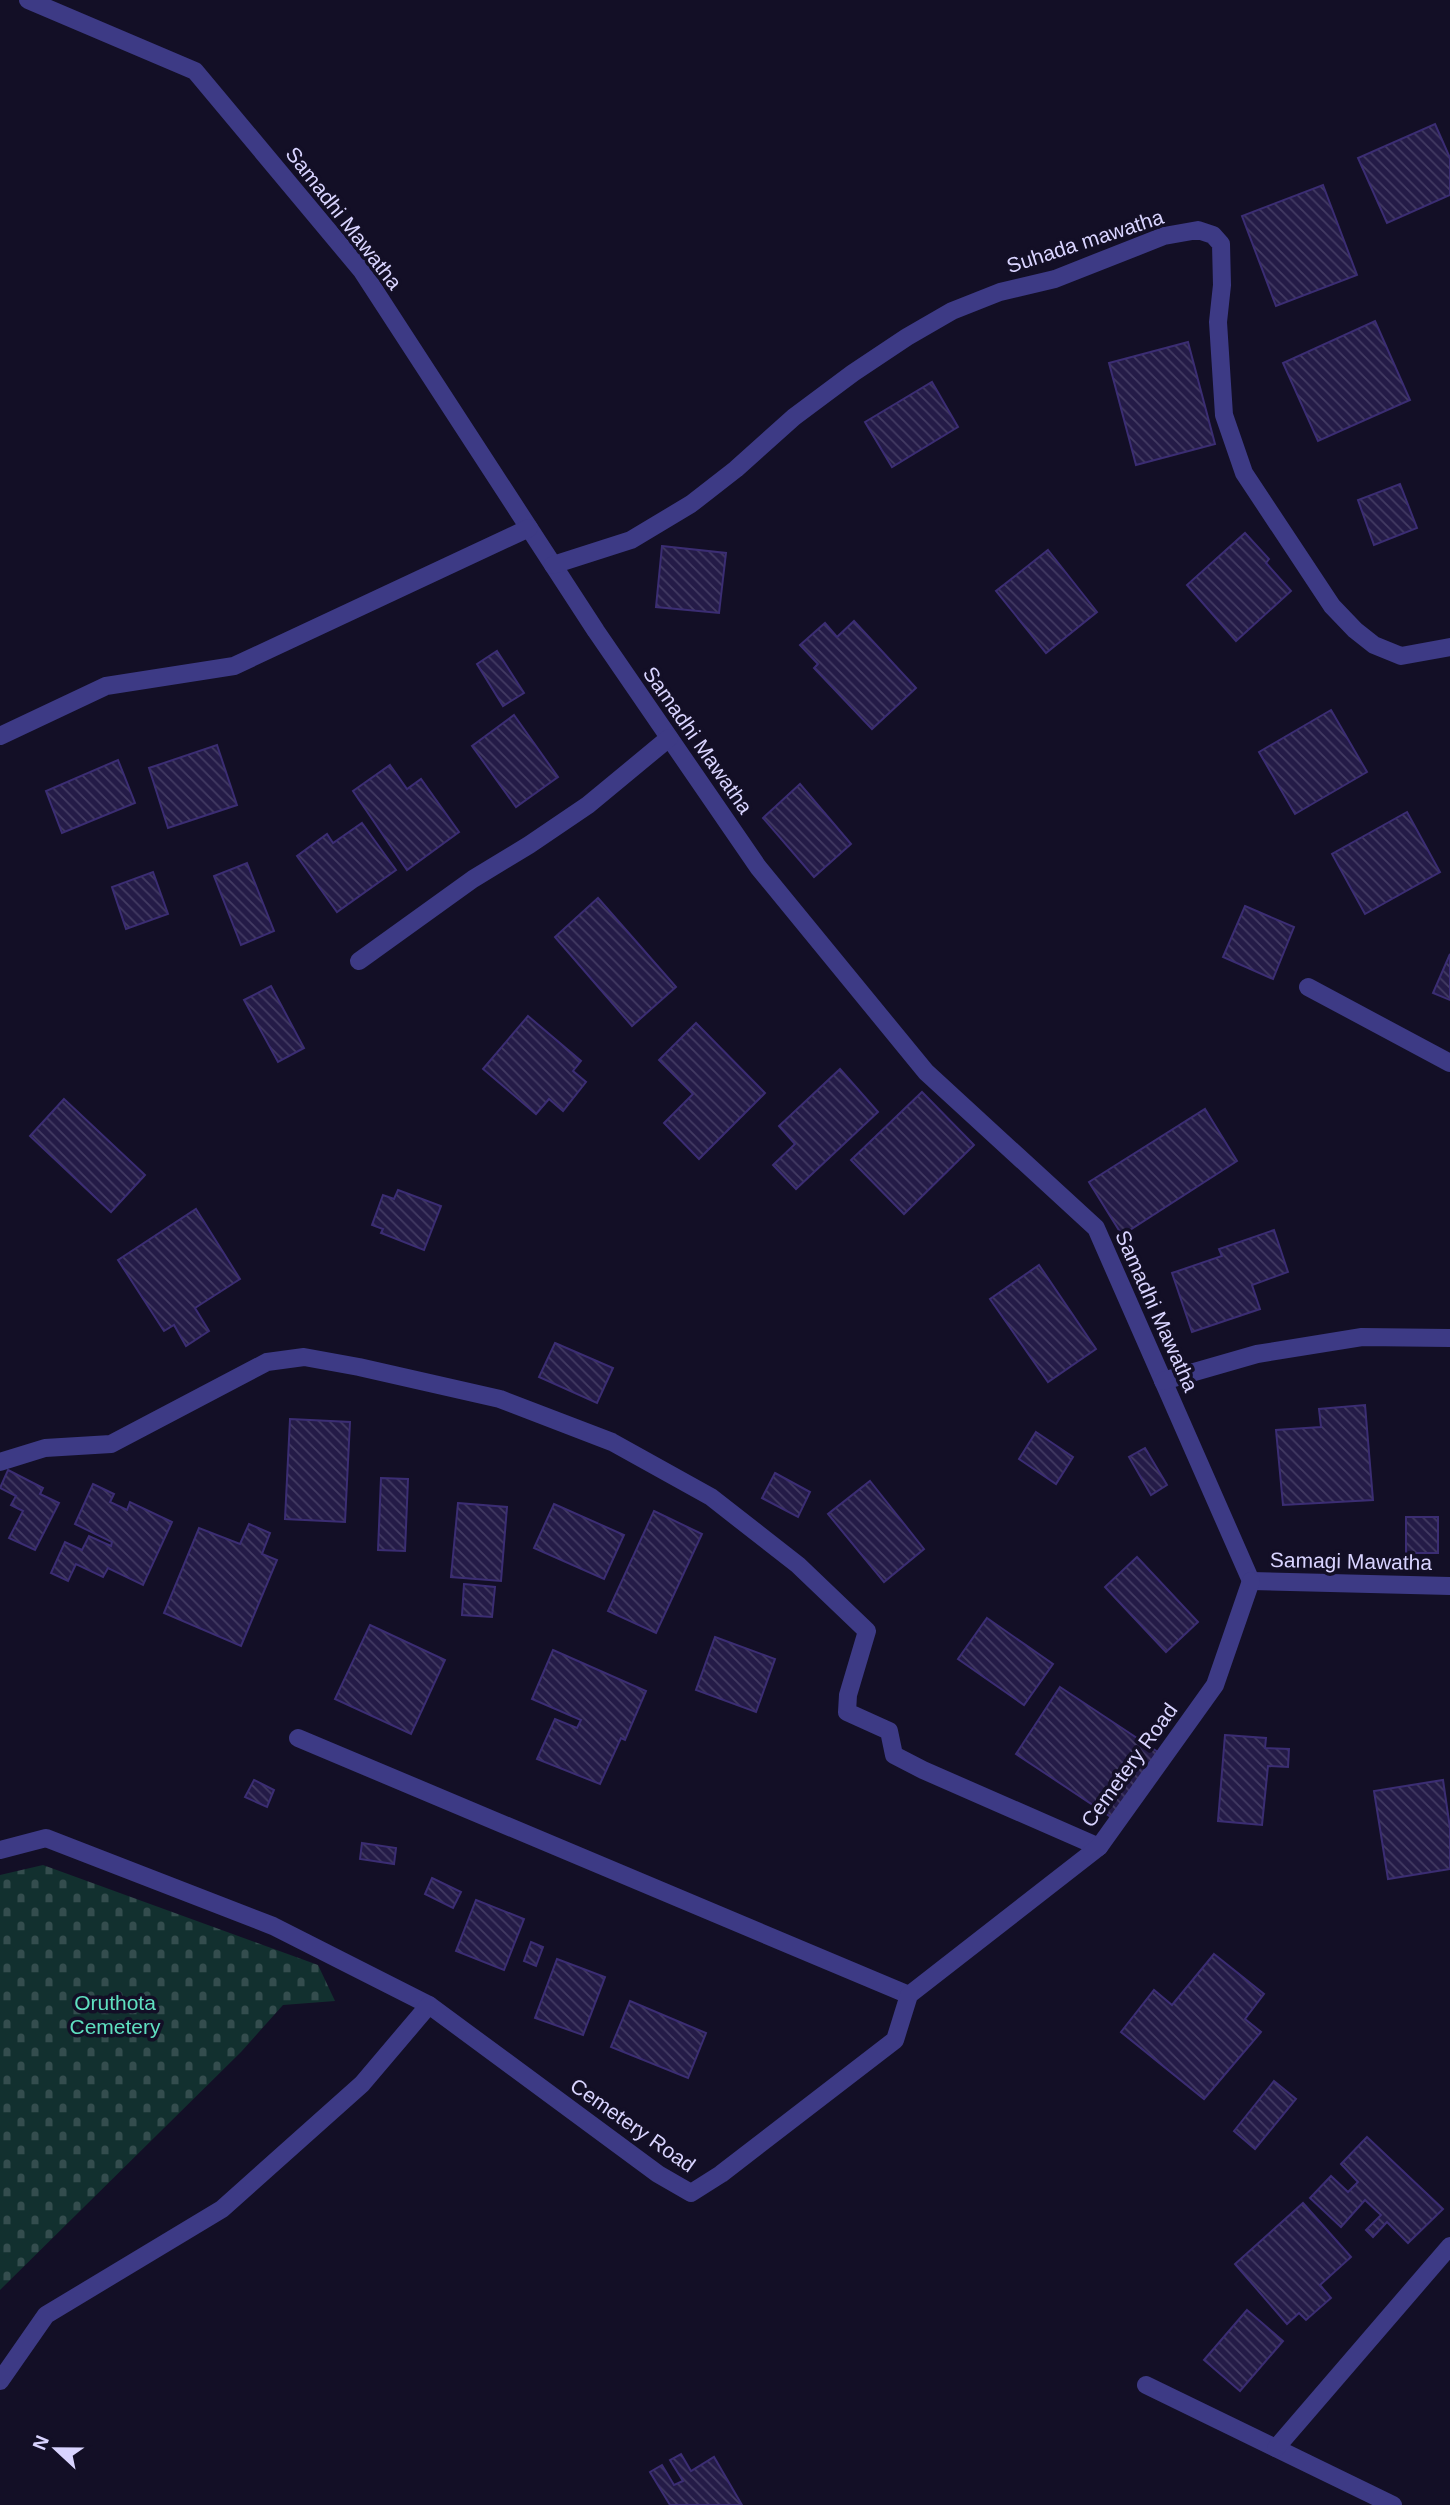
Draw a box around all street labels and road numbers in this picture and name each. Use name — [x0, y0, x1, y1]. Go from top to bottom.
street label: Samadhi Mawatha — [281, 142, 407, 294]
street label: Suhada mawatha — [1004, 205, 1167, 277]
street label: Samadhi Mawatha — [639, 662, 757, 818]
street label: Samadhi Mawatha — [1111, 1227, 1203, 1395]
street label: Samagi Mawatha — [1270, 1548, 1433, 1574]
street label: Cemetery Road — [1076, 1699, 1182, 1831]
street label: Cemetery Road — [566, 2073, 700, 2177]

